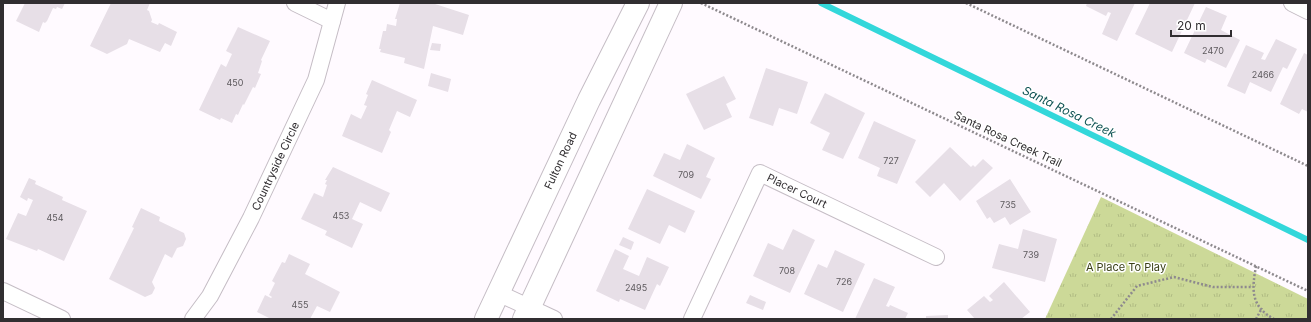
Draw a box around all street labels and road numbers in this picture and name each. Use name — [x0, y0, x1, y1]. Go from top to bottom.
street label: Santa Rosa Creek Trail — [952, 108, 1064, 170]
street label: Countryside Circle — [248, 119, 302, 213]
street label: Fulton Road — [541, 130, 580, 192]
street label: Placer Court — [765, 170, 830, 211]

